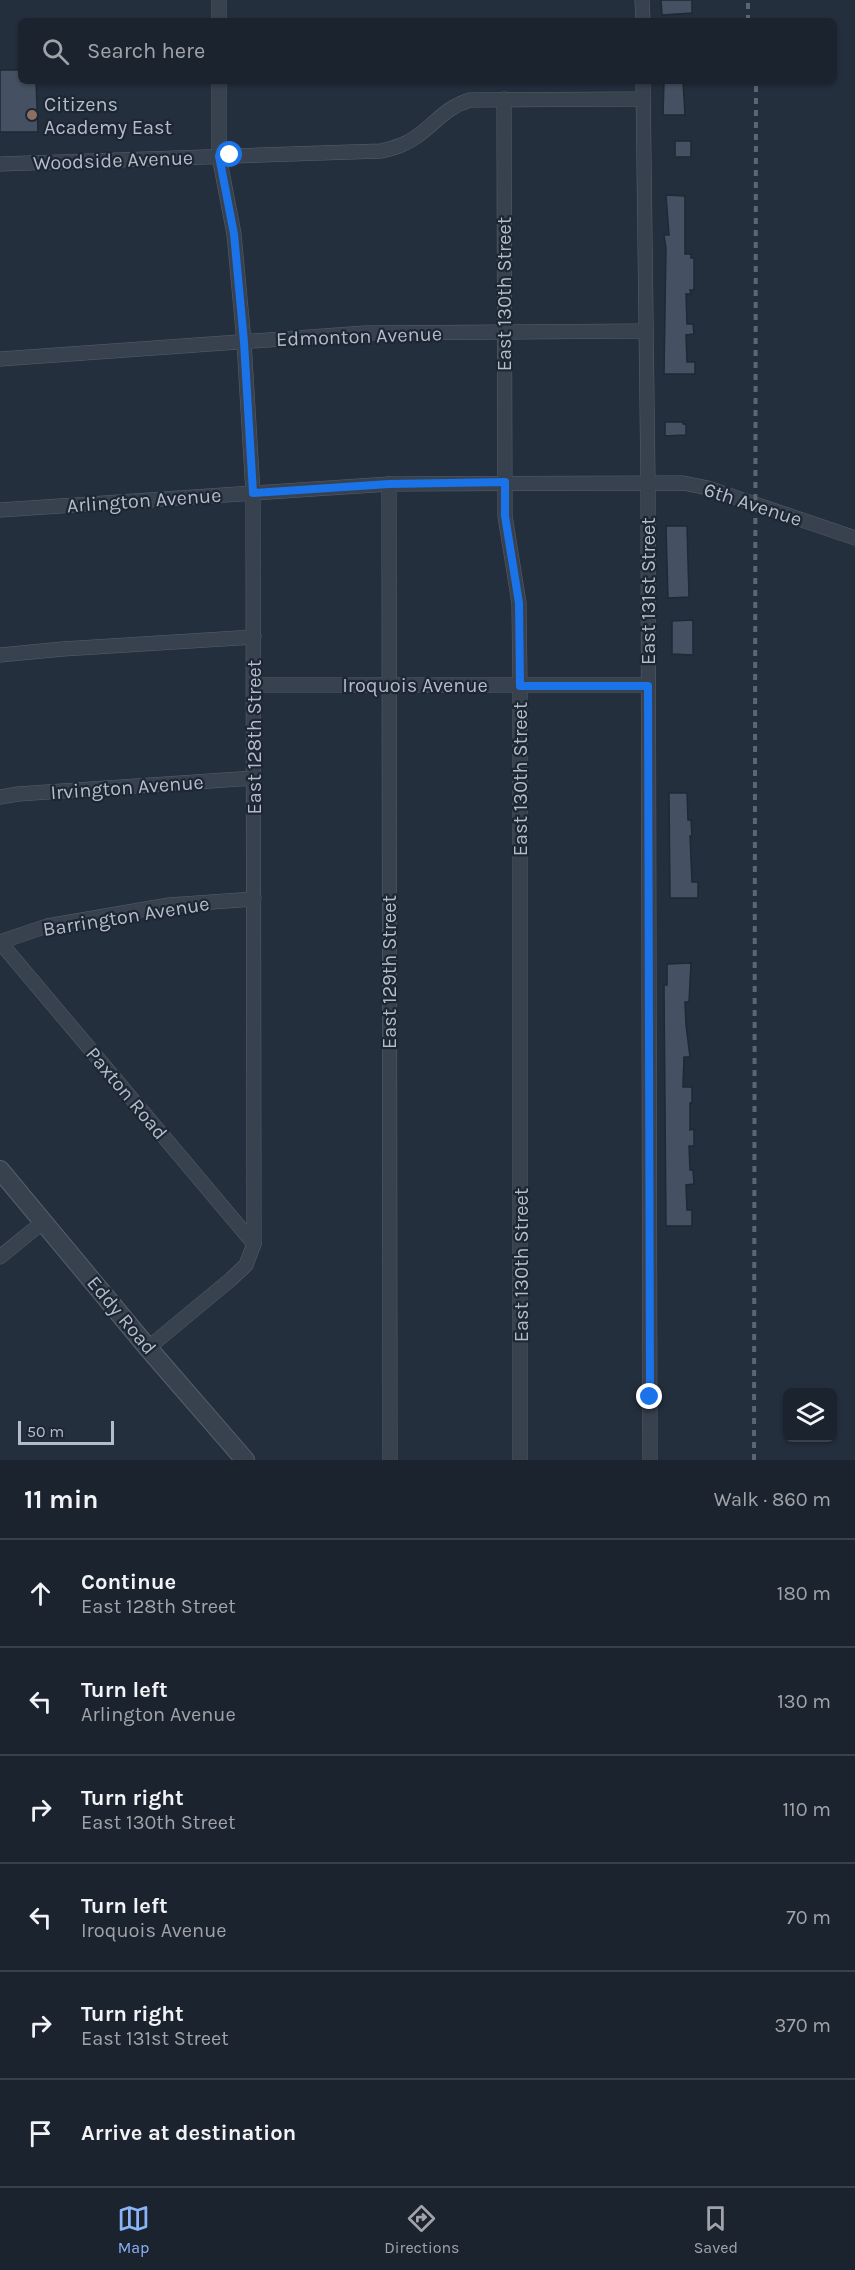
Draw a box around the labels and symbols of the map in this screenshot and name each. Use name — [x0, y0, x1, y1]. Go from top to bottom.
place label: Citizens Academy East — [44, 93, 172, 139]
marker: Citizens Academy East — [25, 108, 39, 122]
route start — [216, 141, 242, 167]
street label: Woodside Avenue — [33, 146, 193, 175]
street label: East 130th Street — [493, 216, 516, 371]
street label: Edmonton Avenue — [276, 322, 442, 351]
street label: 6th Avenue — [701, 478, 805, 531]
street label: Arlington Avenue — [66, 484, 222, 517]
street label: East 131st Street — [637, 517, 660, 665]
street label: East 128th Street — [243, 659, 266, 814]
street label: Iroquois Avenue — [342, 674, 488, 697]
street label: East 130th Street — [509, 701, 532, 856]
street label: Irvington Avenue — [50, 771, 204, 804]
street label: Barrington Avenue — [41, 892, 211, 941]
street label: East 129th Street — [378, 894, 401, 1049]
street label: Paxton Road — [81, 1042, 172, 1144]
street label: East 130th Street — [510, 1187, 533, 1342]
street label: Eddy Road — [82, 1272, 161, 1359]
route end — [636, 1383, 662, 1409]
scale bar — [18, 1418, 114, 1446]

